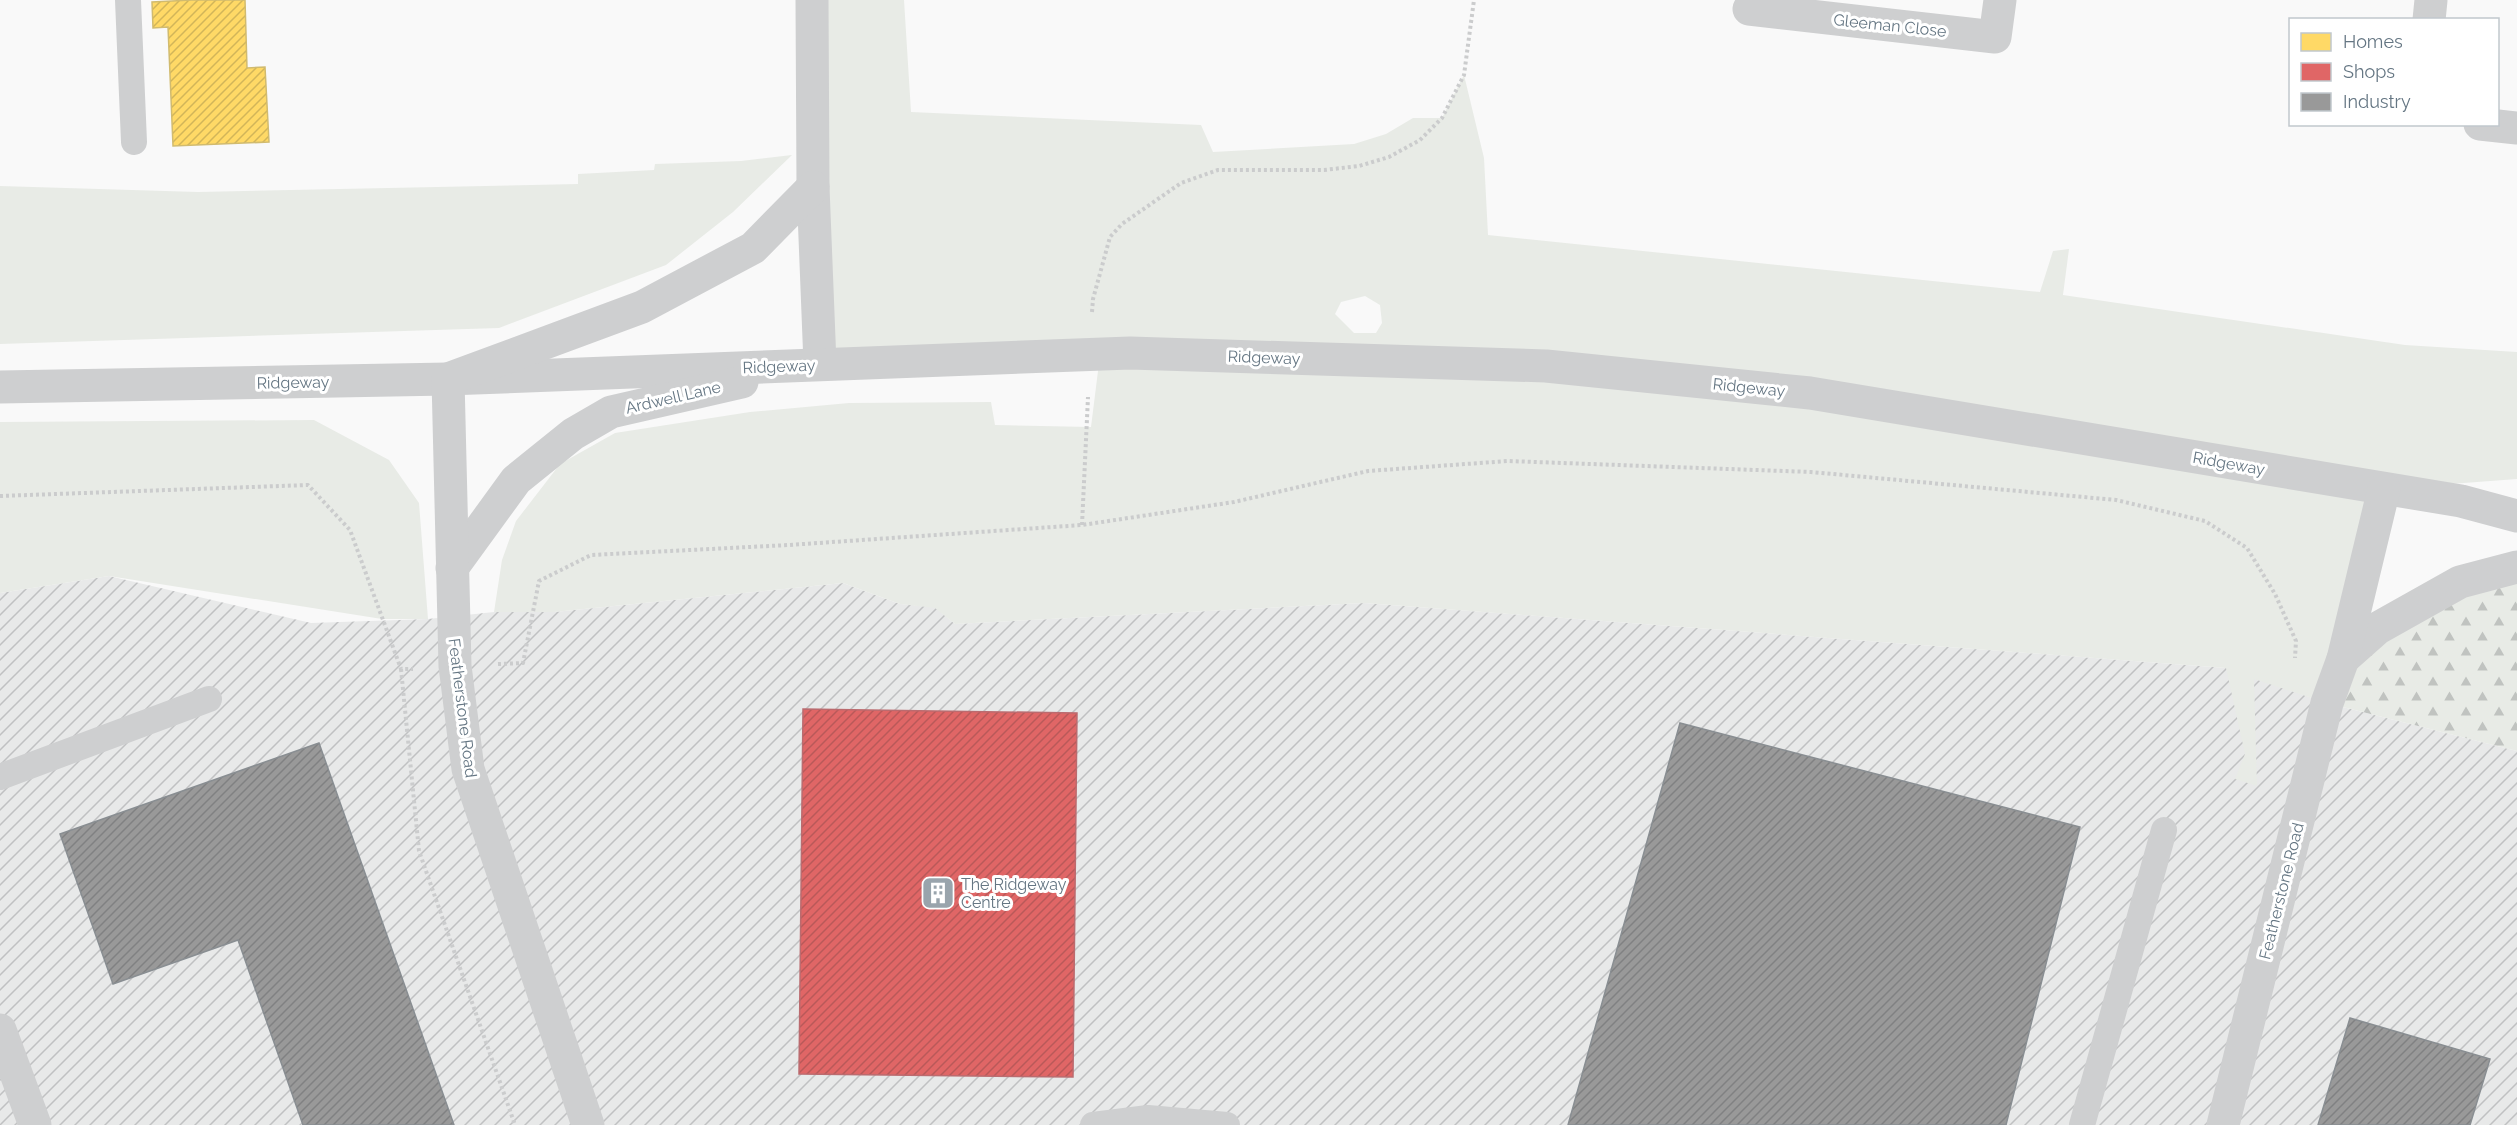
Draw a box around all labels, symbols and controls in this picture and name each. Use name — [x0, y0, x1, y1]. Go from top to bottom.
street label: Gleeman Close — [1833, 10, 1947, 41]
legend — [2289, 18, 2499, 126]
text: Homes — [2343, 31, 2403, 52]
text: Shops — [2343, 61, 2395, 82]
text: Industry — [2343, 91, 2411, 112]
street label: Ridgeway — [1227, 347, 1301, 368]
street label: Ridgeway — [742, 356, 816, 377]
street label: Ridgeway — [256, 372, 330, 393]
street label: Ridgeway — [1712, 374, 1786, 401]
street label: Ardwell Lane — [624, 377, 723, 418]
street label: Ridgeway — [2191, 448, 2267, 479]
street label: Featherstone Road — [445, 637, 480, 779]
street label: Featherstone Road — [2255, 821, 2308, 961]
building icon: The Ridgeway Centre — [920, 875, 956, 911]
place label: The Ridgeway Centre — [961, 875, 1067, 912]

